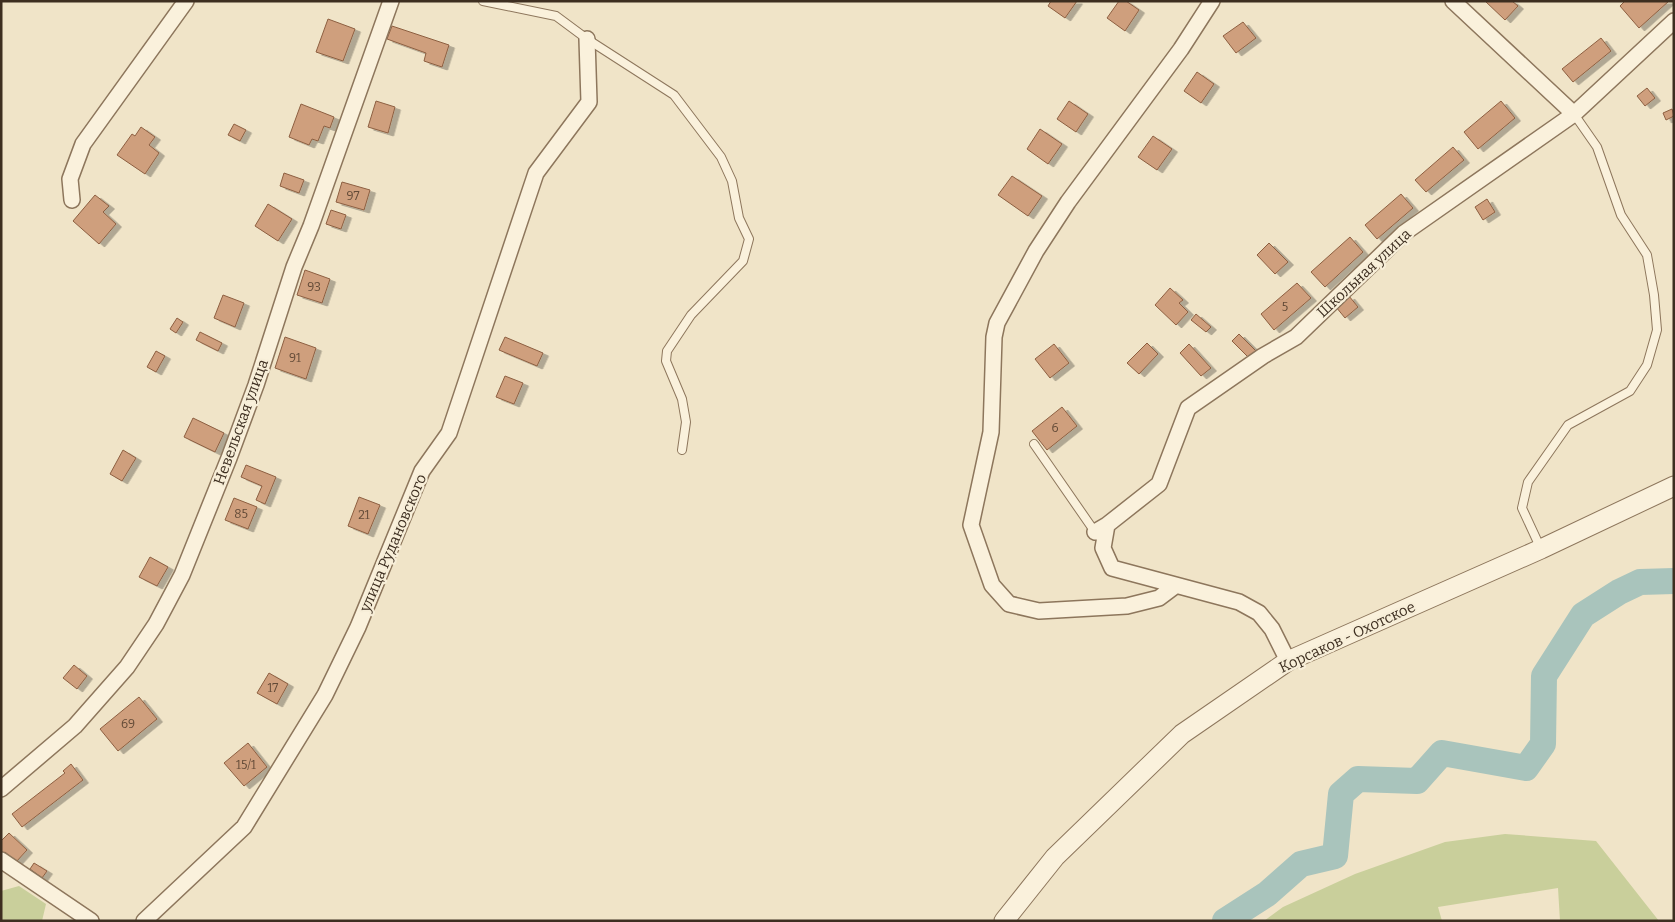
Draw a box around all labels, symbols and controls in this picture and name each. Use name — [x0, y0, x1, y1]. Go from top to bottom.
house number: 97 — [347, 189, 359, 203]
street label: Школьная улица — [1313, 225, 1415, 321]
house number: 93 — [307, 280, 321, 294]
house number: 5 — [1282, 300, 1288, 314]
house number: 91 — [289, 351, 301, 365]
street label: Невельская улица — [210, 357, 272, 487]
house number: 6 — [1051, 421, 1059, 435]
street label: улица Рудановского — [355, 471, 430, 616]
house number: 85 — [234, 507, 248, 521]
house number: 21 — [358, 508, 370, 522]
street label: Корсаков - Охотское — [1276, 597, 1418, 677]
house number: 17 — [268, 681, 278, 695]
house number: 69 — [121, 717, 135, 731]
house number: 15/1 — [236, 758, 256, 772]

